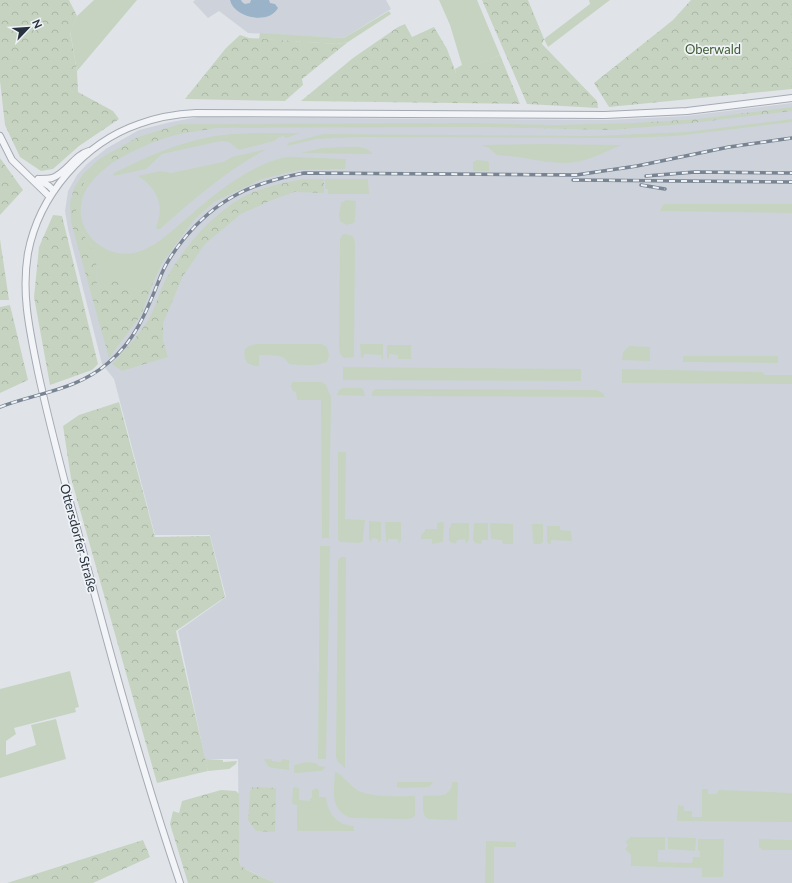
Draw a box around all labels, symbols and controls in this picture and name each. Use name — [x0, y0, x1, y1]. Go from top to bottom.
north arrow — [8, 8, 48, 48]
text: N — [30, 17, 45, 30]
park label: Oberwald — [685, 41, 741, 57]
street label: Ottersdorfer Straße — [57, 482, 101, 594]

